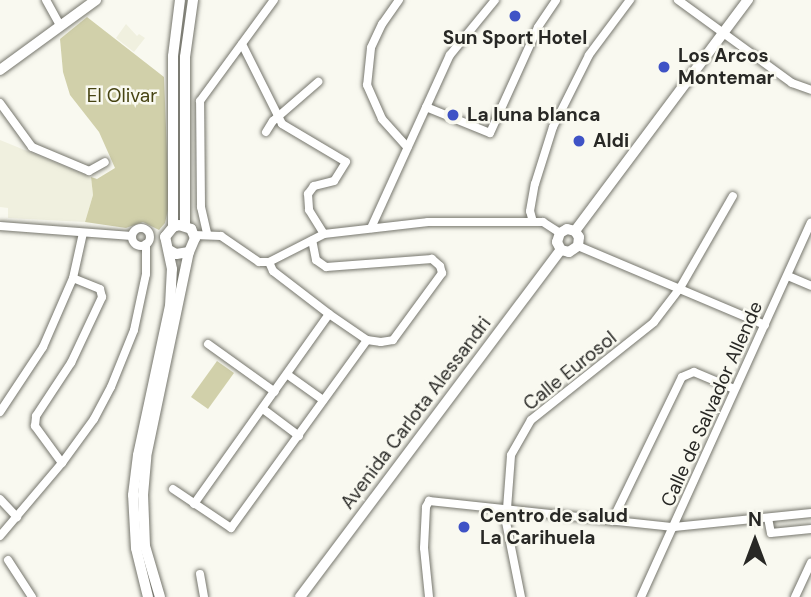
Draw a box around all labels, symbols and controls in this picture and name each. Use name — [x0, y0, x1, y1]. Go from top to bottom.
marker: Sun Sport Hotel — [507, 8, 523, 24]
place label: Sun Sport Hotel — [443, 27, 587, 49]
place label: Los Arcos Montemar — [678, 45, 774, 89]
marker: Los Arcos Montemar — [656, 59, 672, 75]
park label: El Olivar — [87, 85, 157, 107]
place label: La luna blanca — [467, 104, 600, 126]
marker: La luna blanca — [445, 107, 461, 123]
place label: Aldi — [593, 130, 629, 152]
marker: Aldi — [571, 133, 587, 149]
street label: Calle de Salvador Allende — [656, 298, 768, 510]
street label: Avenida Carlota Alessandri — [336, 312, 496, 514]
street label: Calle Eurosol — [519, 327, 621, 415]
place label: Centro de salud La Carihuela — [480, 505, 628, 549]
north arrow — [720, 506, 790, 576]
text: N — [748, 507, 762, 532]
marker: Centro de salud La Carihuela — [454, 517, 474, 537]

